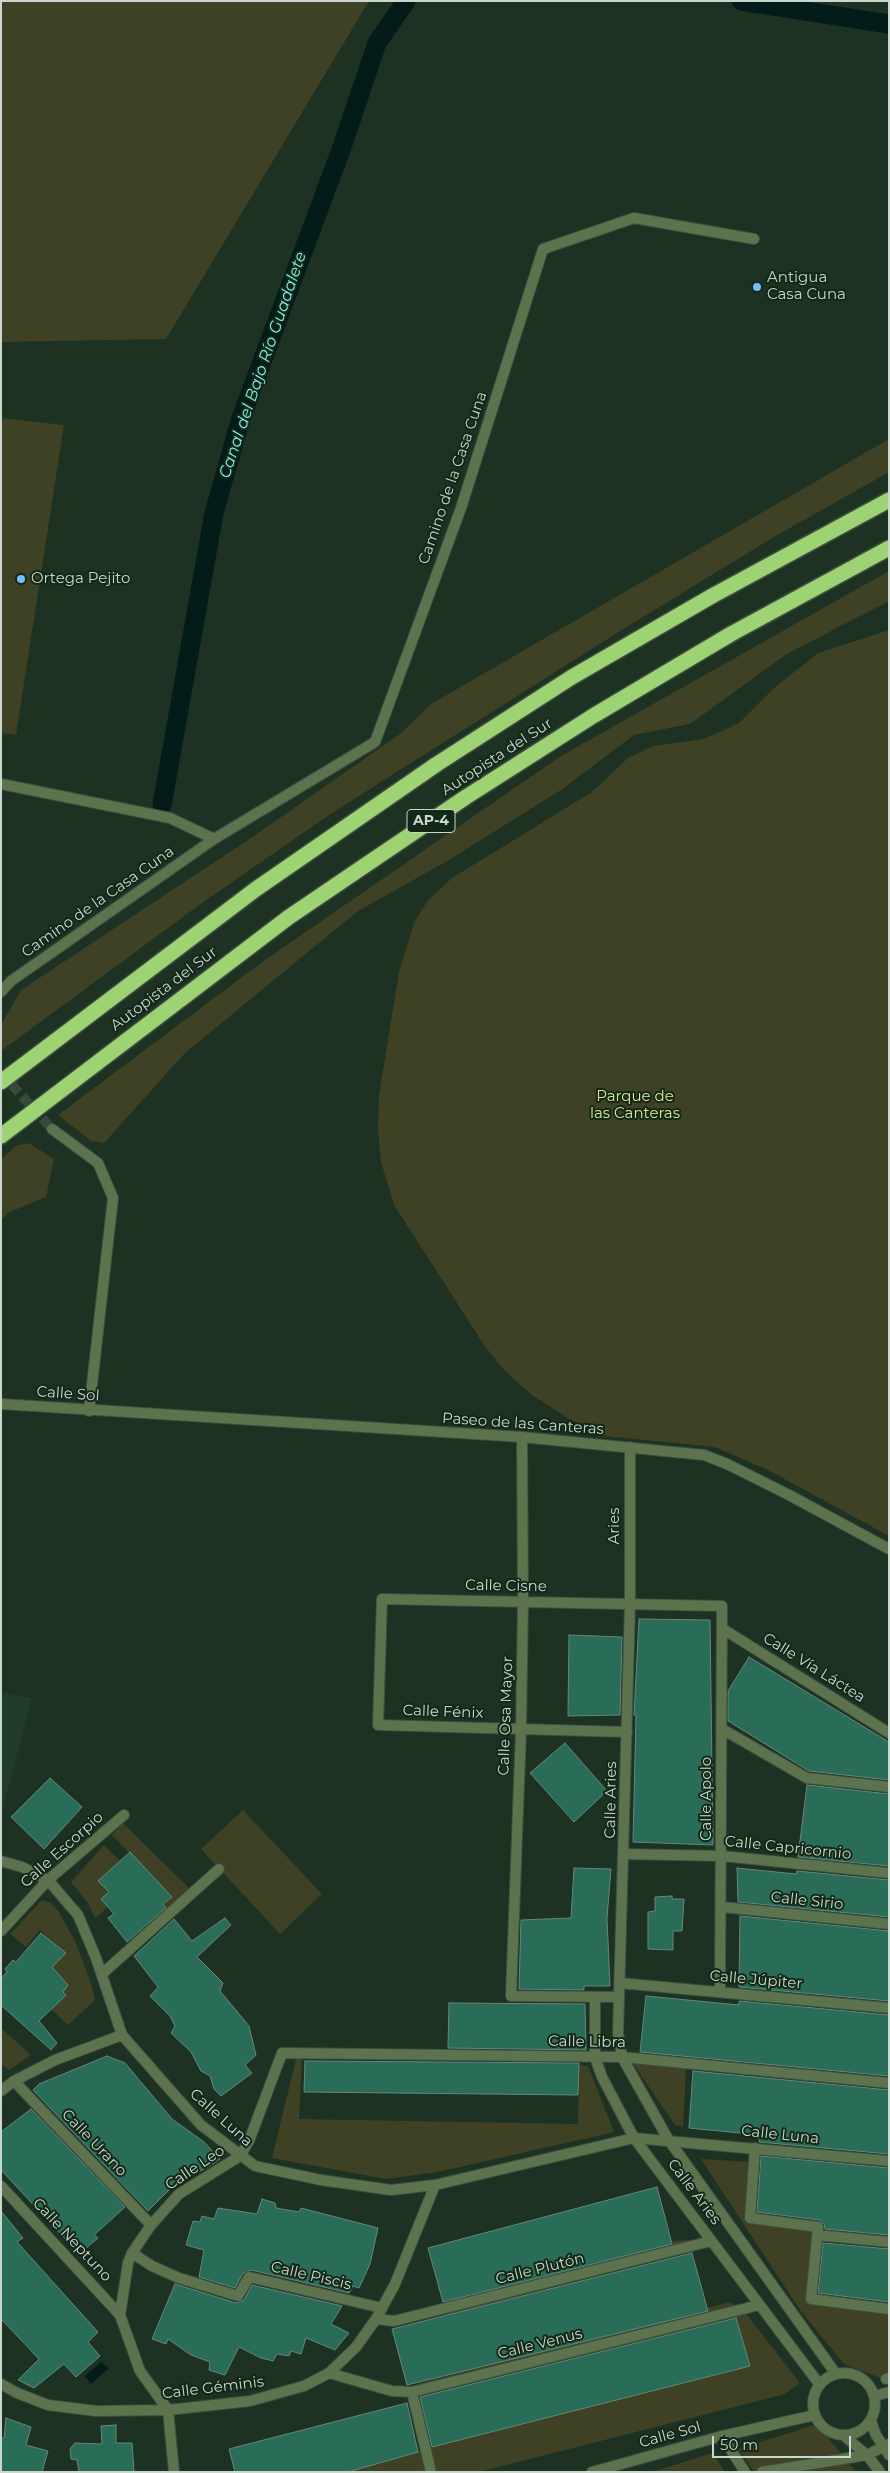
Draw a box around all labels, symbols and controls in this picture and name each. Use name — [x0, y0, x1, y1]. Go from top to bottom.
water label: Canal del Bajo Río Guadalete — [215, 249, 311, 481]
place label: Antigua Casa Cuna — [767, 269, 846, 304]
marker: Antigua Casa Cuna — [751, 281, 763, 293]
street label: Camino de la Casa Cuna — [415, 389, 491, 567]
place label: Ortega Pejito — [31, 570, 131, 588]
marker: Ortega Pejito — [15, 573, 27, 585]
street label: Autopista del Sur — [438, 714, 556, 800]
road number: AP-4 — [407, 809, 455, 832]
street label: Camino de la Casa Cuna — [18, 843, 178, 961]
street label: Autopista del Sur — [107, 943, 221, 1035]
park label: Parque de las Canteras — [590, 1088, 680, 1123]
street label: Calle Sol — [36, 1383, 100, 1405]
street label: Paseo de las Canteras — [441, 1409, 605, 1439]
street label: Aries — [606, 1507, 624, 1545]
street label: Calle Cisne — [465, 1576, 547, 1596]
street label: Calle Vía Láctea — [760, 1629, 868, 1707]
street label: Calle Osa Mayor — [495, 1656, 517, 1776]
street label: Calle Fénix — [402, 1702, 484, 1722]
street label: Calle Apolo — [698, 1757, 716, 1841]
street label: Calle Aries — [601, 1761, 621, 1839]
street label: Calle Escorpio — [17, 1808, 107, 1892]
street label: Calle Capricornio — [724, 1832, 852, 1864]
street label: Calle Sirio — [770, 1888, 844, 1914]
street label: Calle Júpiter — [709, 1967, 803, 1993]
street label: Calle Libra — [548, 2032, 626, 2052]
street label: Calle Luna — [186, 2085, 256, 2151]
street label: Calle Urano — [58, 2106, 130, 2180]
street label: Calle Luna — [740, 2122, 820, 2148]
street label: Calle Leo — [162, 2142, 228, 2194]
street label: Calle Aries — [663, 2156, 725, 2228]
street label: Calle Neptuno — [29, 2195, 115, 2285]
street label: Calle Plutón — [494, 2249, 586, 2289]
street label: Calle Piscis — [269, 2258, 353, 2294]
street label: Calle Venus — [496, 2325, 584, 2363]
street label: Calle Géminis — [161, 2373, 265, 2403]
street label: Calle Sol — [637, 2418, 703, 2452]
scale bar — [715, 2426, 854, 2458]
text: 50 m — [720, 2435, 758, 2454]

